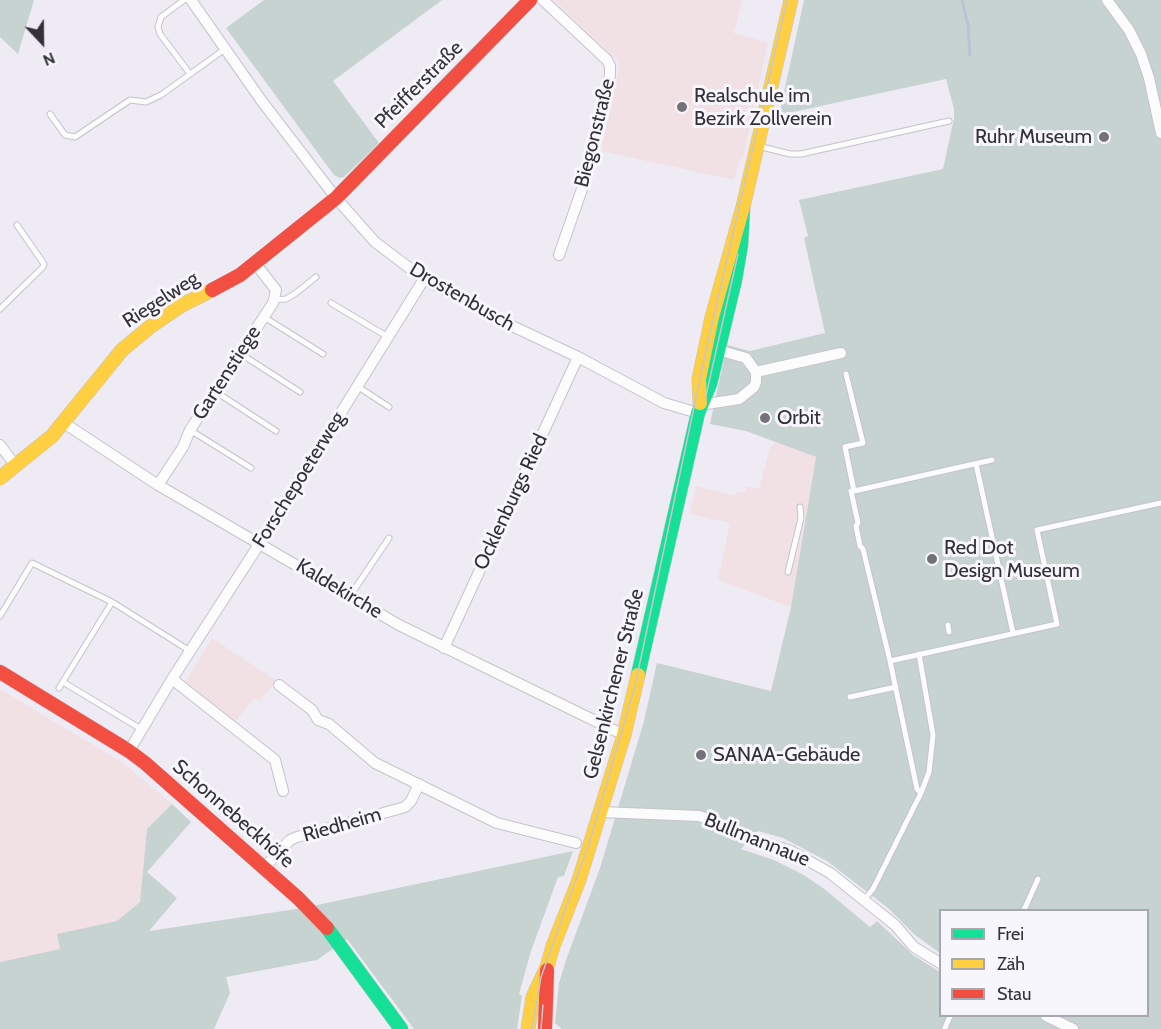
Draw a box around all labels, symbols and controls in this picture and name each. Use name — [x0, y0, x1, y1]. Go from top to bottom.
north arrow — [12, 12, 72, 72]
street label: Pfeifferstraße — [370, 36, 468, 134]
text: N — [40, 48, 58, 70]
street label: Biegonstraße — [570, 76, 620, 190]
place label: Realschule im Bezirk Zollverein — [694, 84, 832, 131]
marker: Realschule im Bezirk Zollverein — [675, 100, 689, 114]
place label: Ruhr Museum — [975, 125, 1092, 149]
marker: Ruhr Museum — [1097, 130, 1111, 144]
street label: Drostenbusch — [405, 257, 519, 337]
street label: Riegelweg — [118, 267, 204, 333]
street label: Gartenstiege — [188, 322, 266, 424]
place label: Orbit — [777, 406, 821, 430]
street label: Forschepoeterweg — [248, 408, 350, 552]
marker: Orbit — [758, 411, 772, 425]
street label: Ocklenburgs Ried — [469, 430, 553, 574]
place label: Red Dot Design Museum — [944, 536, 1080, 583]
marker: Red Dot Design Museum — [925, 552, 939, 566]
street label: Kaldekirche — [292, 554, 386, 624]
street label: Gelsenkirchener Straße — [579, 586, 649, 782]
place label: SANAA-Gebäude — [713, 743, 860, 767]
marker: SANAA-Gebäude — [694, 748, 708, 762]
street label: Schonnebeckhöfe — [167, 755, 299, 873]
street label: Riedheim — [300, 802, 384, 848]
street label: Bullmannaue — [701, 808, 813, 872]
legend — [939, 909, 1149, 1017]
text: Frei — [997, 923, 1024, 945]
text: Zäh — [997, 953, 1025, 975]
text: Stau — [997, 983, 1031, 1005]

